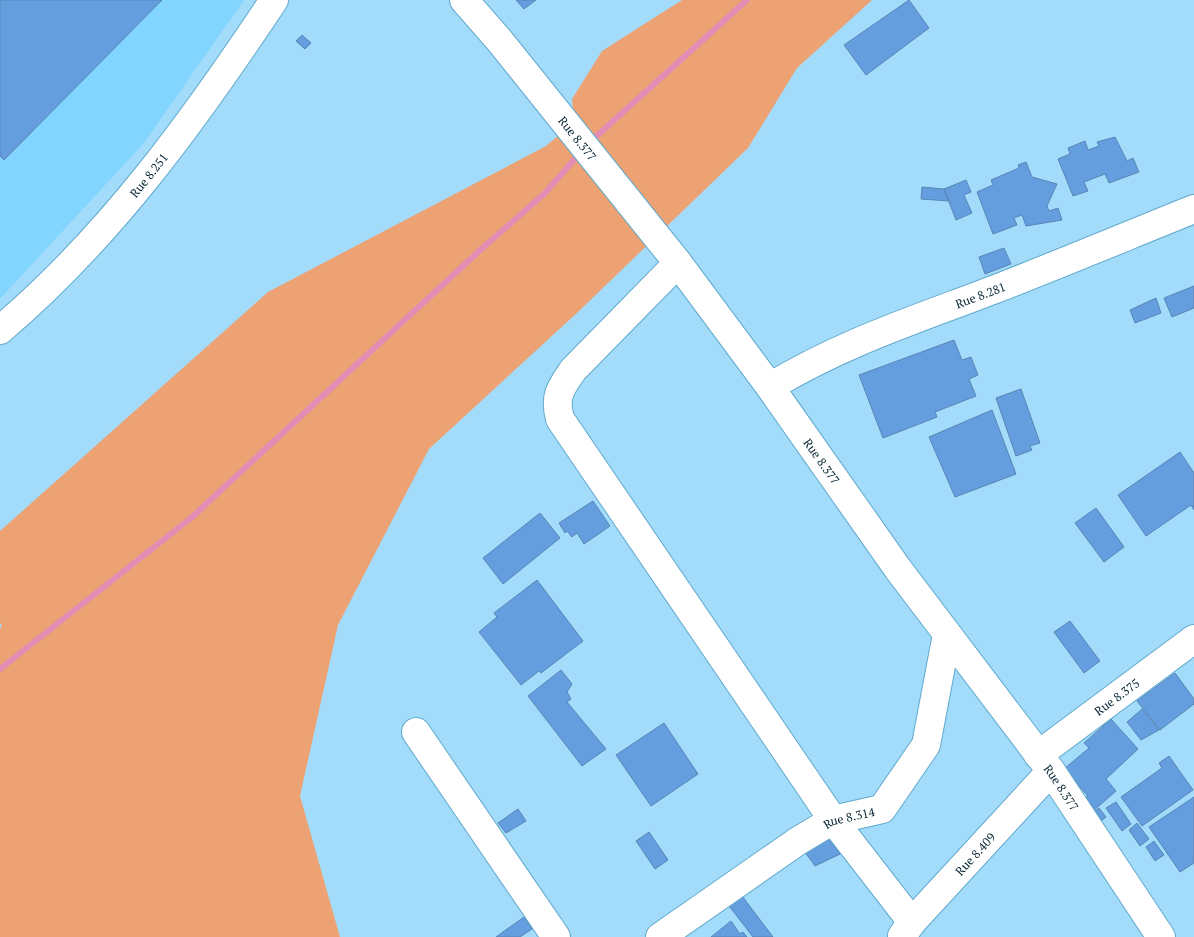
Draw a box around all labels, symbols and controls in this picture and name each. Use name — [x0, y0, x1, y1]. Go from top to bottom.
street label: Rue 8.377 — [555, 113, 600, 163]
street label: Rue 8.251 — [126, 150, 171, 200]
street label: Rue 8.281 — [953, 278, 1008, 311]
street label: Rue 8.377 — [801, 435, 843, 487]
street label: Rue 8.375 — [1091, 675, 1142, 718]
street label: Rue 8.377 — [1041, 761, 1083, 813]
street label: Rue 8.314 — [820, 803, 877, 832]
street label: Rue 8.409 — [952, 829, 998, 878]

